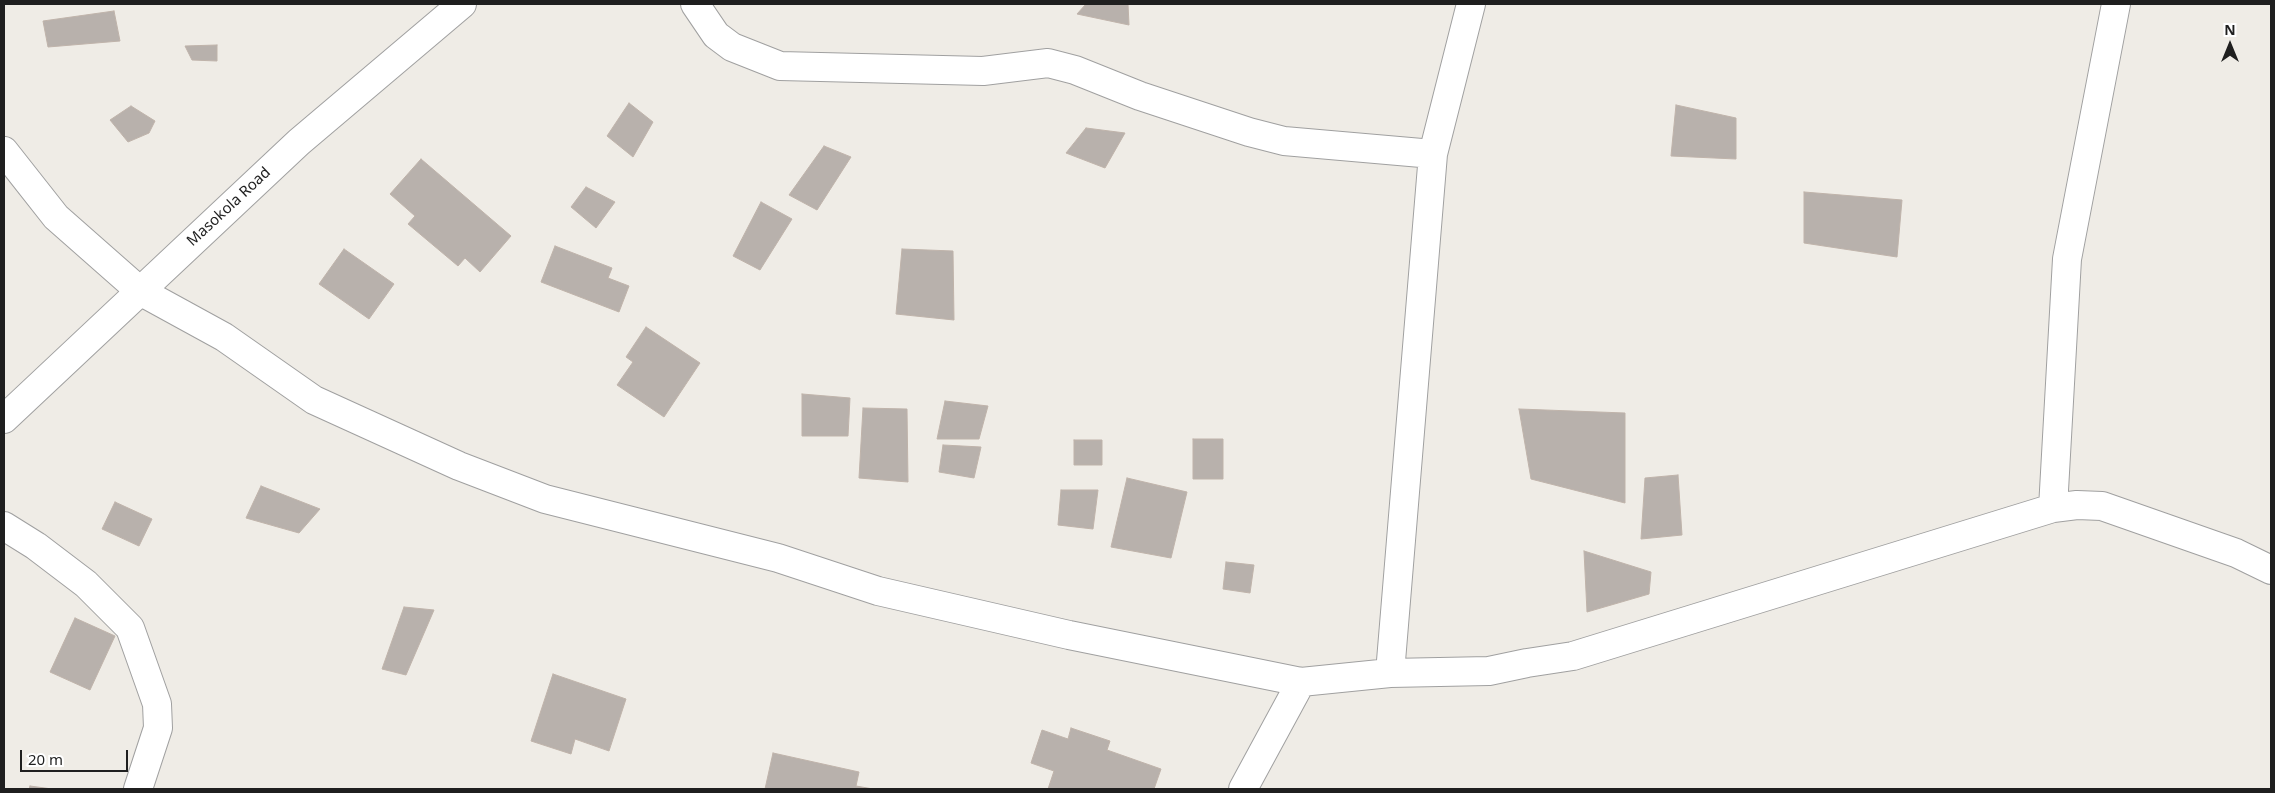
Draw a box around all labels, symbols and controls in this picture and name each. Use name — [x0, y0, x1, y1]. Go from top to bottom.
north arrow — [2205, 20, 2255, 70]
text: N — [2224, 20, 2236, 39]
street label: Masokola Road — [184, 164, 274, 250]
scale bar — [22, 740, 130, 772]
text: 20 m — [28, 749, 63, 769]

